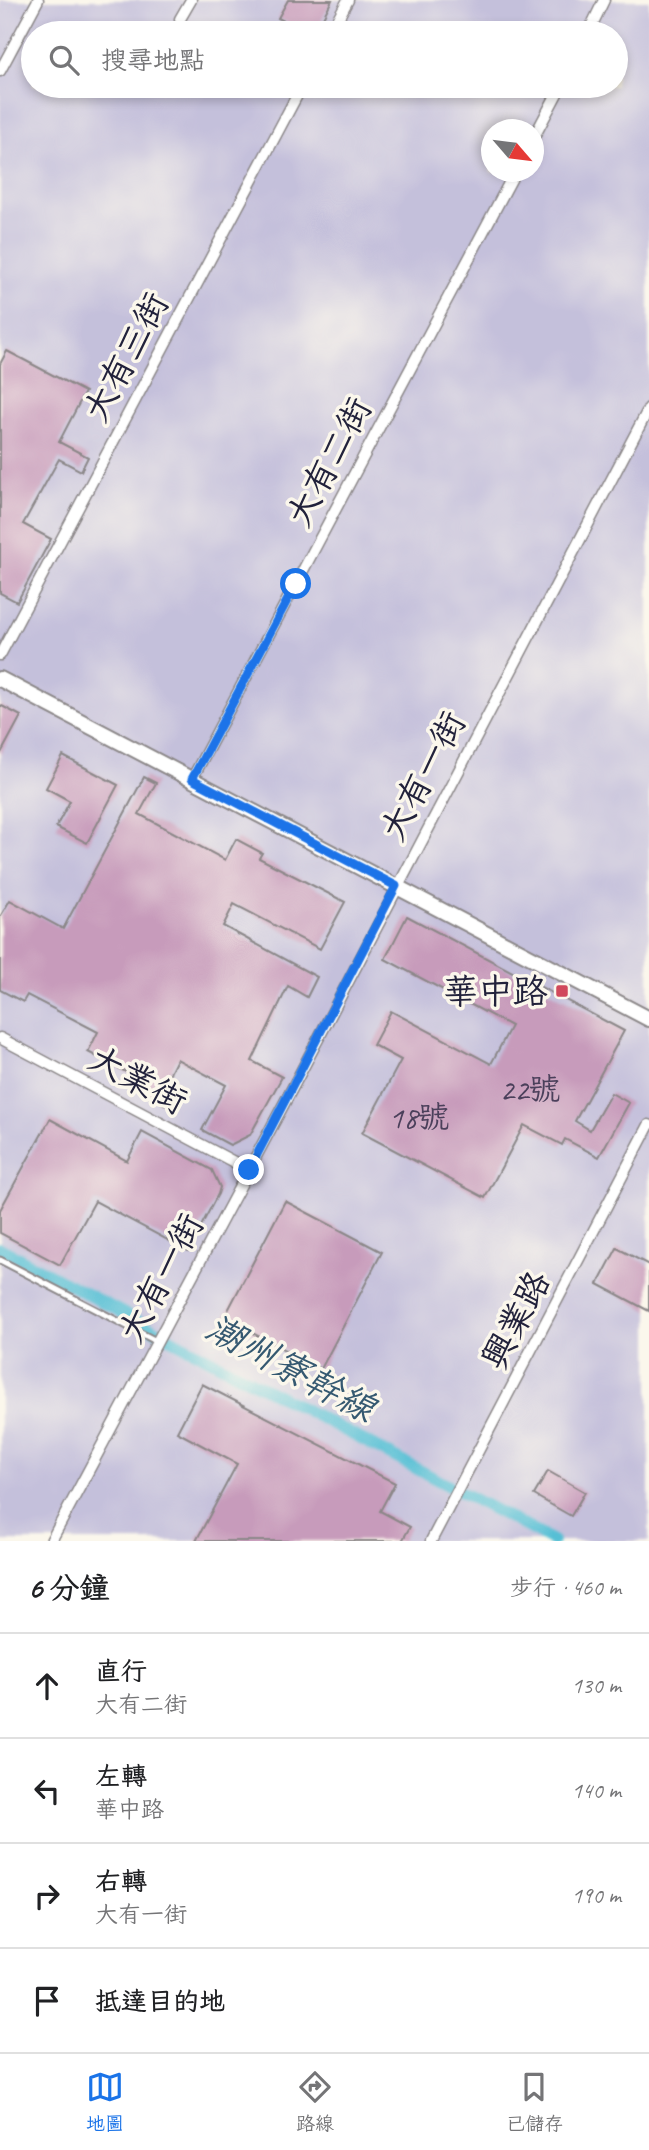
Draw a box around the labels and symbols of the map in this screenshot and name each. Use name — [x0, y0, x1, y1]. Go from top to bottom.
north arrow — [481, 119, 544, 182]
street label: 大有三街 — [73, 285, 179, 429]
street label: 大有二街 — [276, 390, 382, 534]
route start — [280, 568, 311, 599]
street label: 大有一街 — [370, 704, 476, 848]
place label: 華中路 — [443, 969, 548, 1014]
marker: 華中路 — [554, 983, 570, 999]
street label: 大業街 — [81, 1035, 195, 1125]
house number: 22號 — [500, 1069, 560, 1110]
house number: 18號 — [389, 1097, 449, 1138]
route end — [233, 1154, 264, 1185]
street label: 大有一街 — [108, 1206, 214, 1350]
street label: 興業路 — [471, 1263, 561, 1377]
water label: 潮州寮幹線 — [198, 1304, 385, 1433]

